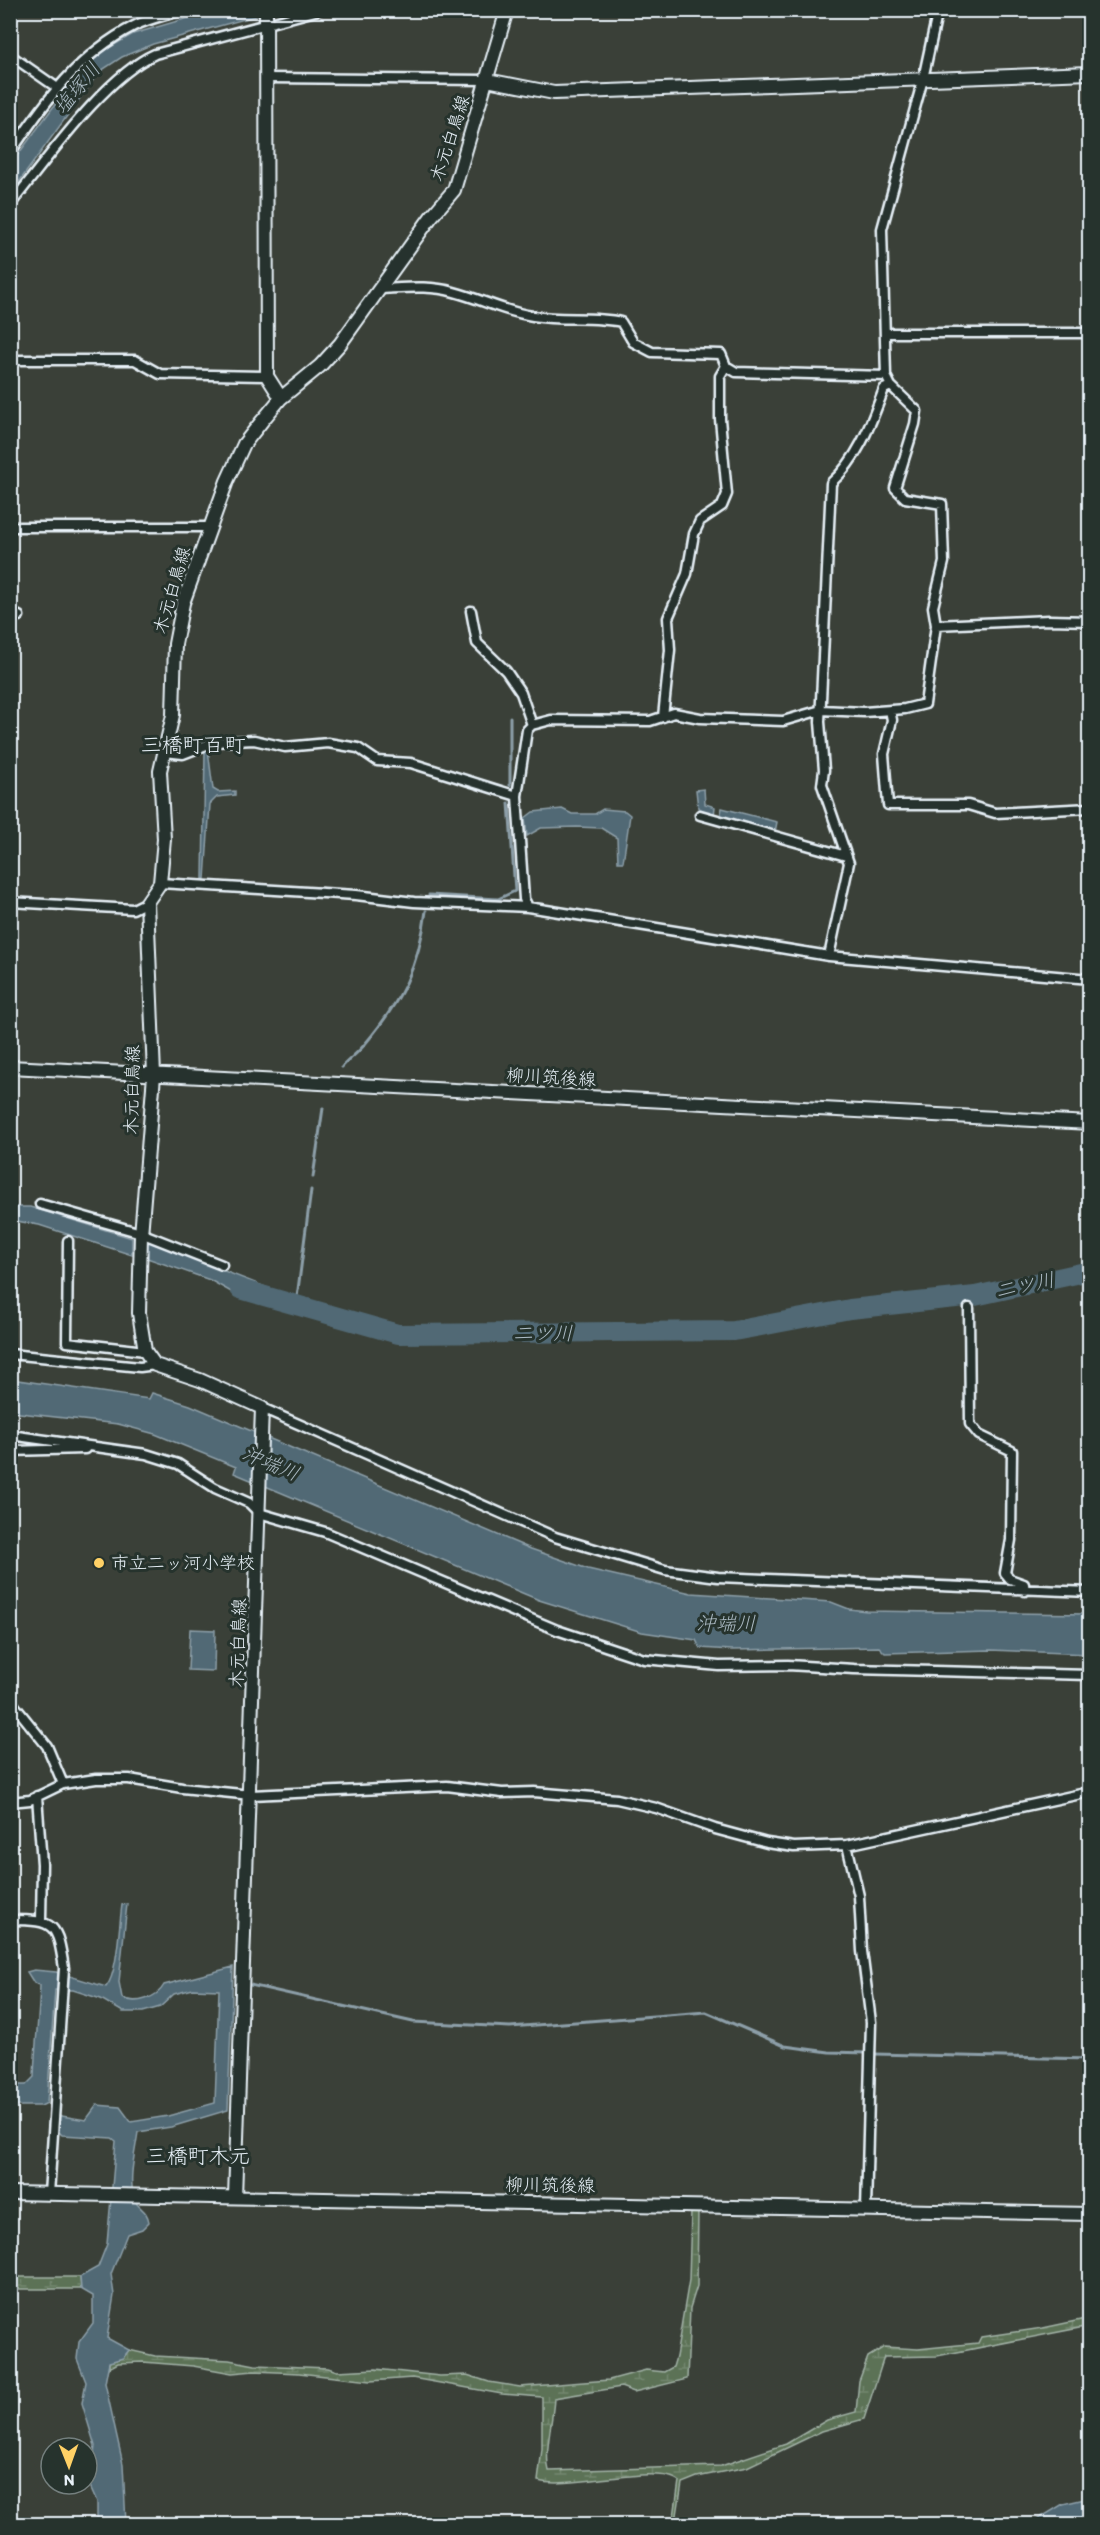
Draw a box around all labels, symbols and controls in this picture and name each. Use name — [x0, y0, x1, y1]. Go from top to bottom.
water label: 塩塚川 — [49, 57, 105, 119]
street label: 木元白鳥線 — [426, 92, 474, 184]
street label: 木元白鳥線 — [149, 544, 195, 636]
district label: 三橋町百町 — [141, 732, 246, 757]
street label: 木元白鳥線 — [120, 1045, 144, 1135]
street label: 柳川筑後線 — [505, 1064, 597, 1090]
water label: 二ツ川 — [993, 1267, 1057, 1303]
water label: 二ツ川 — [513, 1321, 573, 1345]
water label: 沖端川 — [239, 1440, 303, 1486]
place label: 市立二ッ河小学校 — [111, 1552, 255, 1574]
marker: 市立二ッ河小学校 — [92, 1556, 106, 1570]
street label: 木元白鳥線 — [225, 1598, 251, 1688]
water label: 沖端川 — [696, 1611, 756, 1635]
district label: 三橋町木元 — [146, 2143, 251, 2168]
street label: 柳川筑後線 — [505, 2173, 595, 2197]
north arrow — [39, 2436, 99, 2496]
text: N — [64, 2471, 75, 2490]

